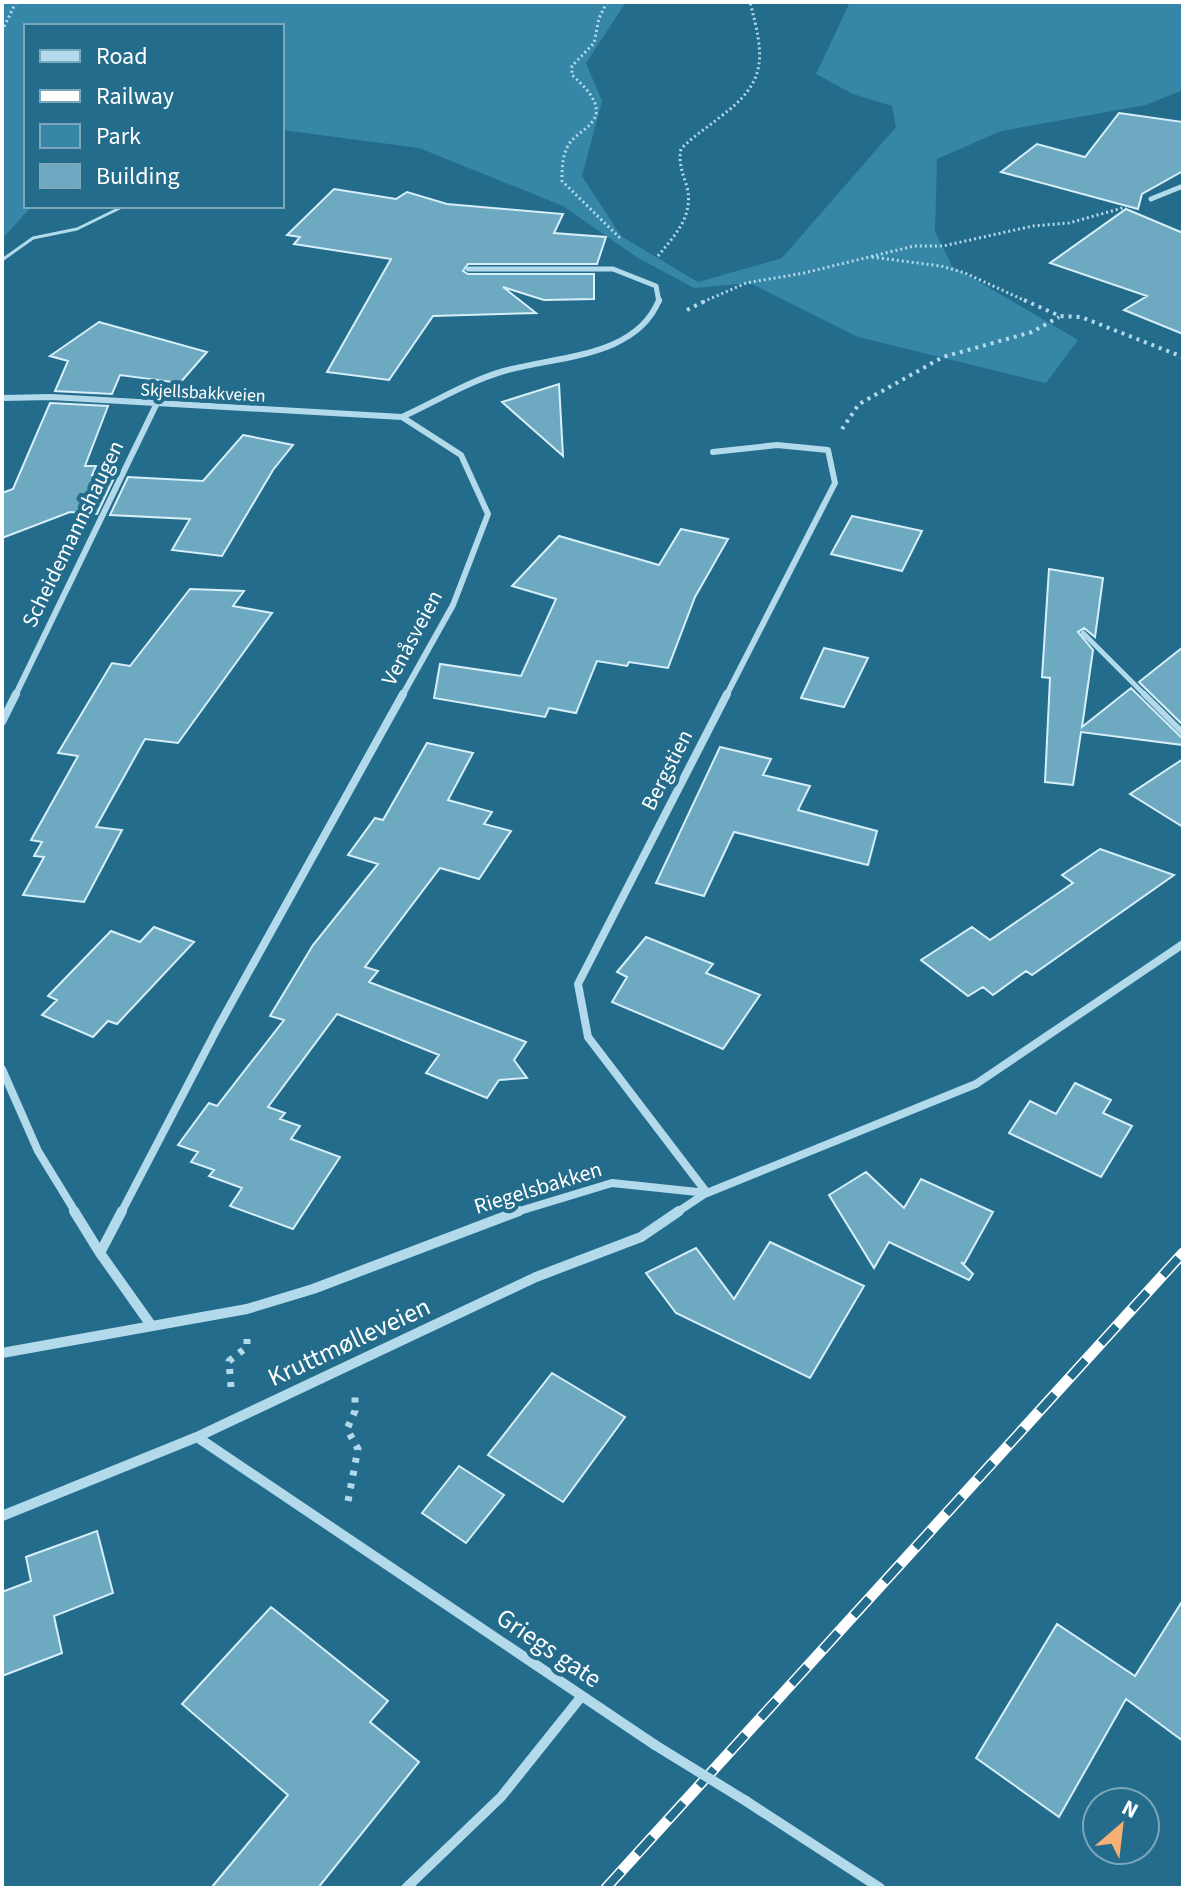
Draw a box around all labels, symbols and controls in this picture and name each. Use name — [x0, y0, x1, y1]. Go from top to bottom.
legend — [24, 24, 284, 208]
text: Road — [96, 39, 148, 74]
text: Railway — [96, 79, 174, 114]
text: Park — [96, 119, 141, 154]
text: Building — [96, 159, 180, 194]
street label: Skjellsbakkveien — [140, 377, 266, 409]
street label: Scheidemannshaugen — [14, 435, 132, 633]
street label: Venåsveien — [374, 585, 450, 691]
street label: Bergstien — [633, 724, 701, 816]
street label: Riegelsbakken — [470, 1153, 606, 1223]
street label: Kruttmølleveien — [262, 1288, 436, 1396]
street label: Griegs gate — [489, 1599, 609, 1697]
north arrow — [1081, 1786, 1161, 1866]
text: N — [1116, 1792, 1144, 1827]

